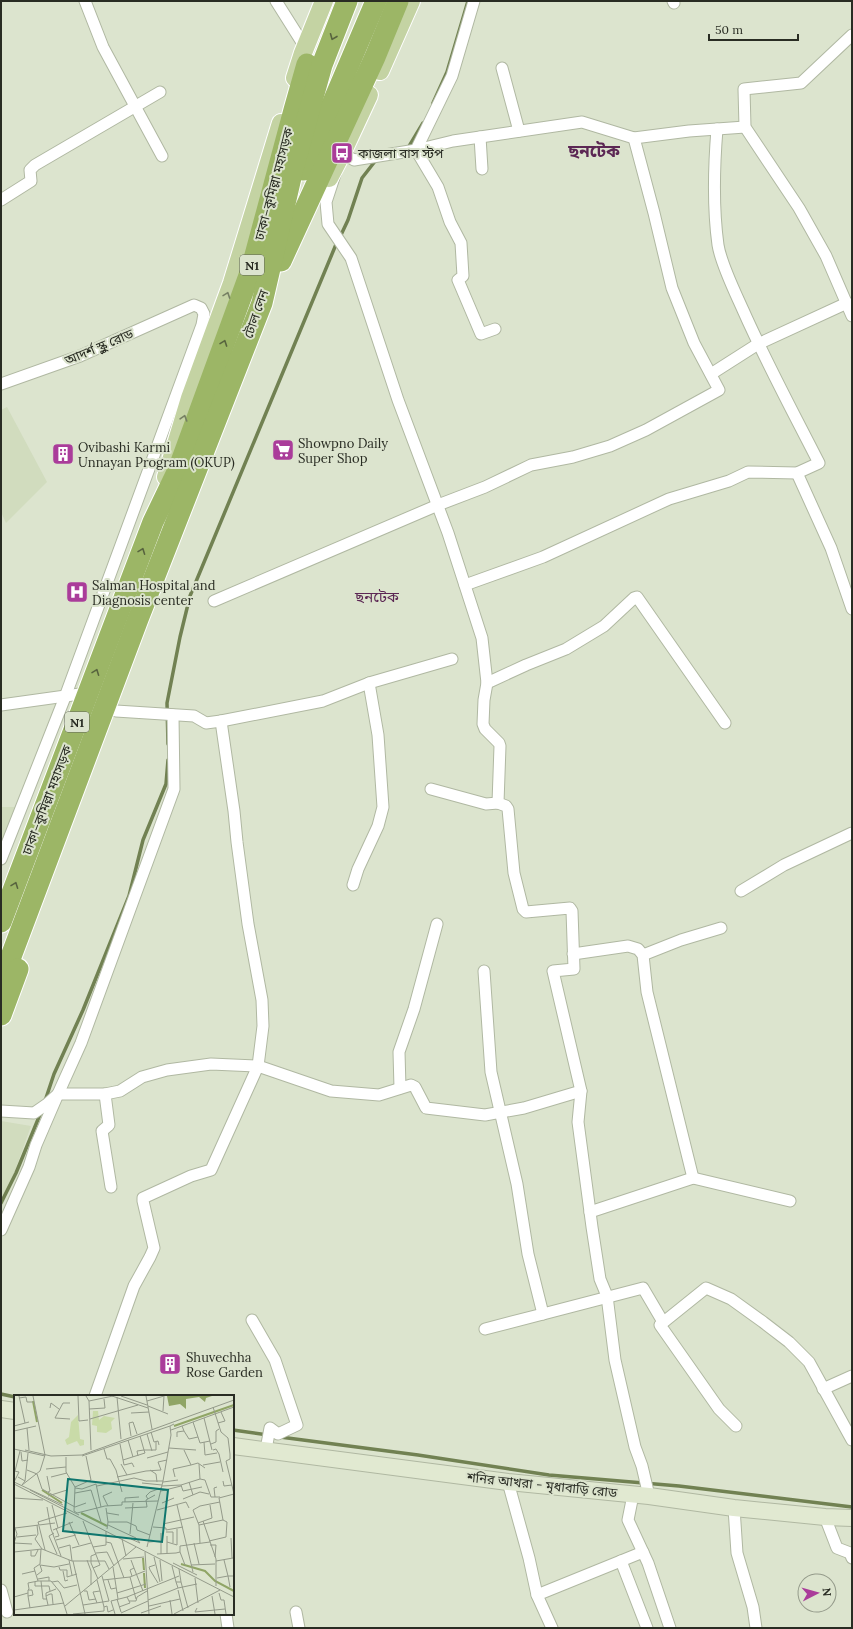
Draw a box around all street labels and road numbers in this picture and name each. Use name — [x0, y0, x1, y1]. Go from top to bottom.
street label: ঢাকা–কুমিল্লা মহাসড়ক — [251, 125, 297, 243]
road number: N1 — [240, 255, 264, 275]
street label: টোল লেন — [240, 287, 272, 341]
street label: আদর্শ স্কুল রোড — [61, 325, 137, 369]
road number: N1 — [65, 712, 89, 732]
street label: ঢাকা–কুমিল্লা মহাসড়ক — [18, 742, 76, 858]
street label: শনির আখরা - মৃধাবাড়ি রোড — [465, 1469, 619, 1501]

